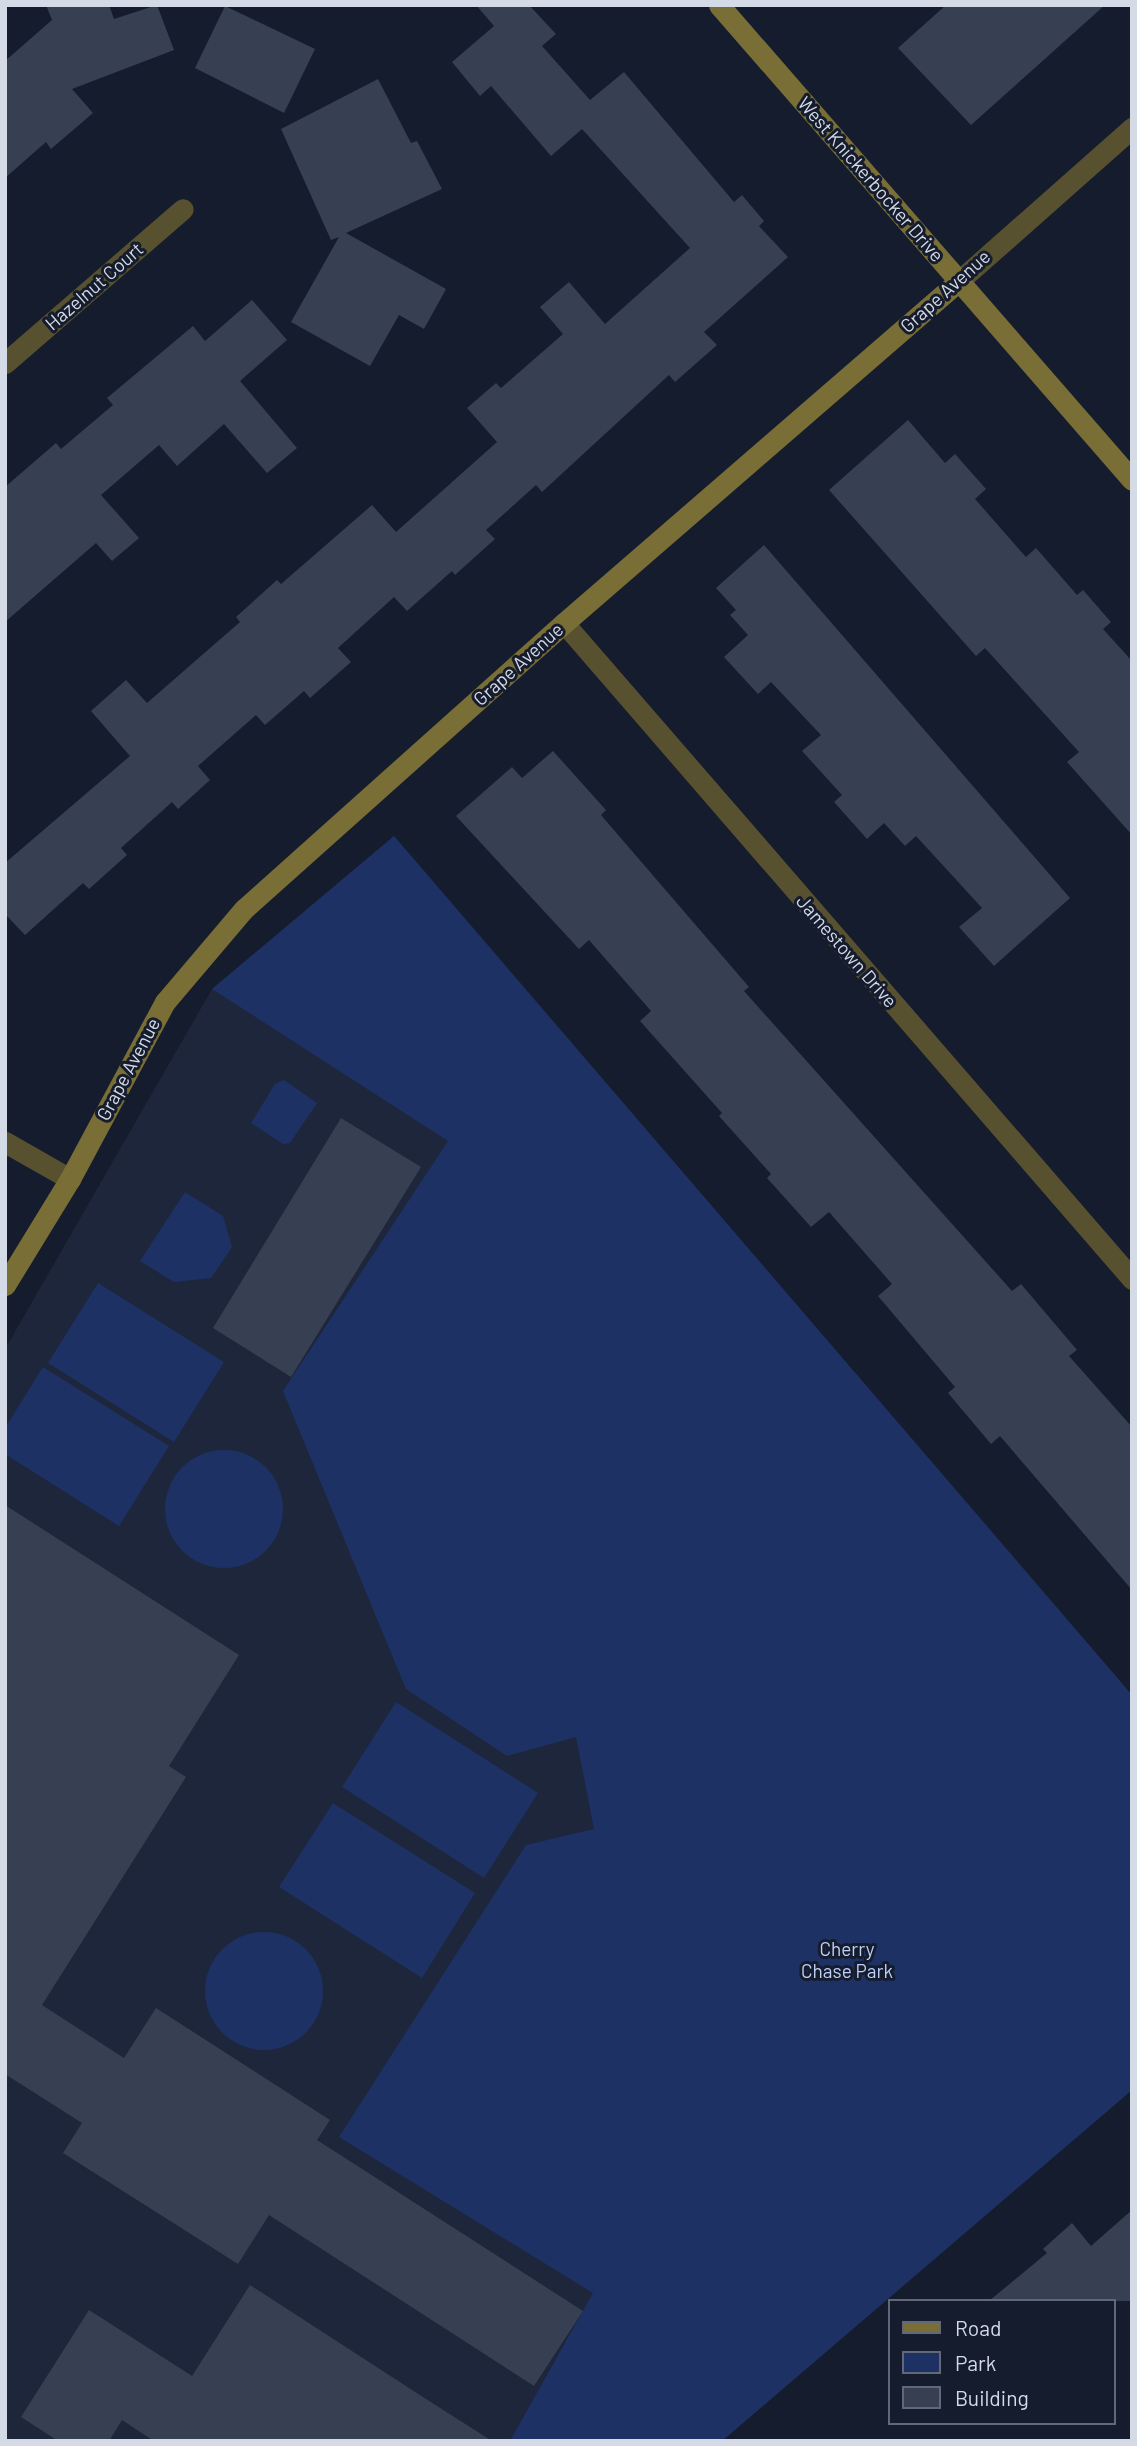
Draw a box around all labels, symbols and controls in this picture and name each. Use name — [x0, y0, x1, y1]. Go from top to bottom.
street label: West Knickerbocker Drive — [793, 92, 949, 266]
street label: Hazelnut Court — [40, 237, 148, 335]
street label: Grape Avenue — [895, 245, 995, 337]
street label: Grape Avenue — [468, 618, 568, 710]
street label: Jamestown Drive — [792, 890, 902, 1012]
street label: Grape Avenue — [91, 1014, 165, 1124]
park label: Cherry Chase Park — [801, 1938, 893, 1982]
legend — [888, 2299, 1116, 2425]
text: Road — [955, 2315, 1001, 2340]
text: Park — [955, 2350, 996, 2375]
text: Building — [955, 2385, 1029, 2410]

